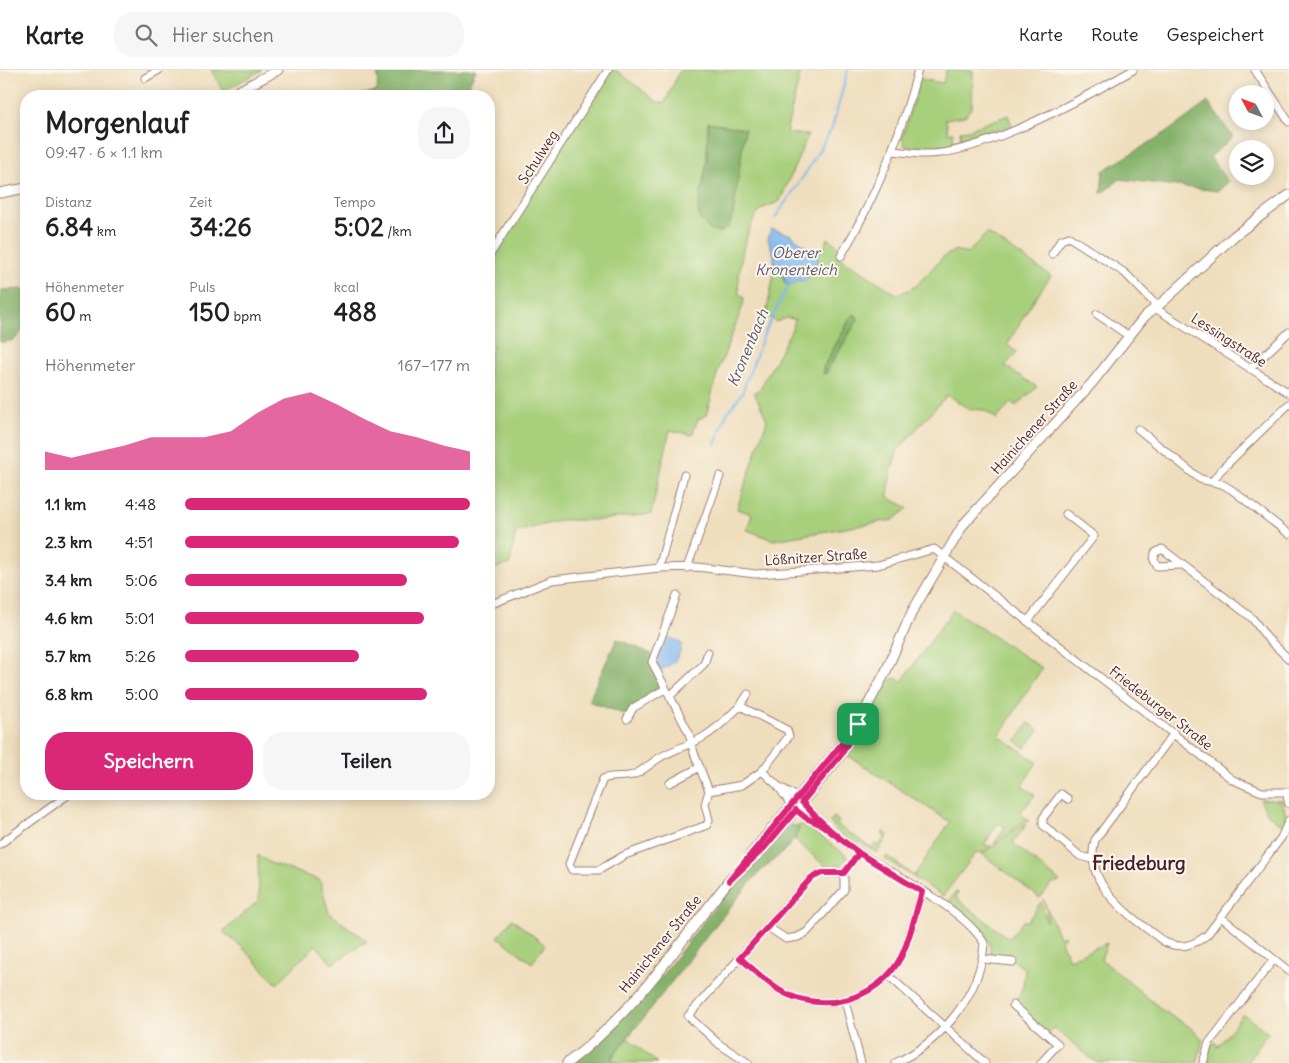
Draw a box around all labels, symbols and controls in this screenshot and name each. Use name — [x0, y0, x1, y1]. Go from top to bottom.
search box — [114, 12, 464, 57]
text: Karte — [25, 20, 84, 50]
icon: search — [132, 21, 160, 49]
text: Hier suchen — [172, 23, 274, 47]
text: Karte — [1019, 23, 1063, 46]
text: Route — [1091, 23, 1138, 46]
text: Gespeichert — [1166, 23, 1264, 46]
north arrow — [1229, 85, 1274, 130]
map controls — [1229, 85, 1274, 185]
text: Morgenlauf — [45, 105, 189, 141]
button: share — [418, 107, 470, 159]
street label: Schulweg — [514, 127, 562, 187]
button: layers — [1229, 140, 1274, 185]
text: 09:47 · 6 × 1.1 km — [45, 142, 163, 162]
text: Distanz — [45, 193, 92, 211]
text: Zeit — [189, 193, 212, 211]
text: Tempo — [334, 193, 376, 211]
text: 6.84 — [45, 211, 93, 243]
text: 34:26 — [189, 211, 252, 243]
text: 5:02 — [334, 211, 384, 243]
text: km — [93, 222, 116, 240]
text: /km — [384, 222, 412, 240]
water label: Oberer Kronenteich — [755, 243, 837, 279]
text: Höhenmeter — [45, 278, 124, 296]
text: Puls — [189, 278, 215, 296]
text: kcal — [334, 278, 359, 296]
text: 60 — [45, 296, 76, 328]
text: 150 — [189, 296, 230, 328]
text: 488 — [334, 296, 377, 328]
water label: Kronenbach — [723, 306, 772, 389]
text: m — [76, 307, 92, 325]
text: bpm — [230, 307, 261, 325]
street label: Lessingstraße — [1188, 309, 1270, 371]
text: Höhenmeter — [45, 355, 136, 375]
text: 167–177 m — [398, 355, 470, 375]
street label: Hainichener Straße — [987, 376, 1081, 478]
text: 1.1 km — [45, 494, 86, 514]
text: 4:48 — [125, 494, 156, 514]
text: 2.3 km — [45, 532, 92, 552]
text: 4:51 — [125, 532, 153, 552]
street label: Lößnitzer Straße — [764, 544, 868, 570]
text: 3.4 km — [45, 570, 92, 590]
text: 5:06 — [125, 570, 158, 590]
text: 4.6 km — [45, 608, 93, 628]
text: 5:01 — [125, 608, 155, 628]
text: 5.7 km — [45, 646, 91, 666]
text: 5:26 — [125, 646, 156, 666]
street label: Friedeburger Straße — [1106, 662, 1216, 754]
text: 6.8 km — [45, 684, 93, 704]
text: 5:00 — [125, 684, 159, 704]
pin — [837, 703, 879, 745]
icon: arrive — [844, 710, 872, 738]
button: Speichern — [45, 732, 253, 790]
button: Teilen — [263, 732, 470, 790]
district label: Friedeburg — [1092, 851, 1186, 875]
street label: Hainichener Straße — [615, 891, 705, 997]

